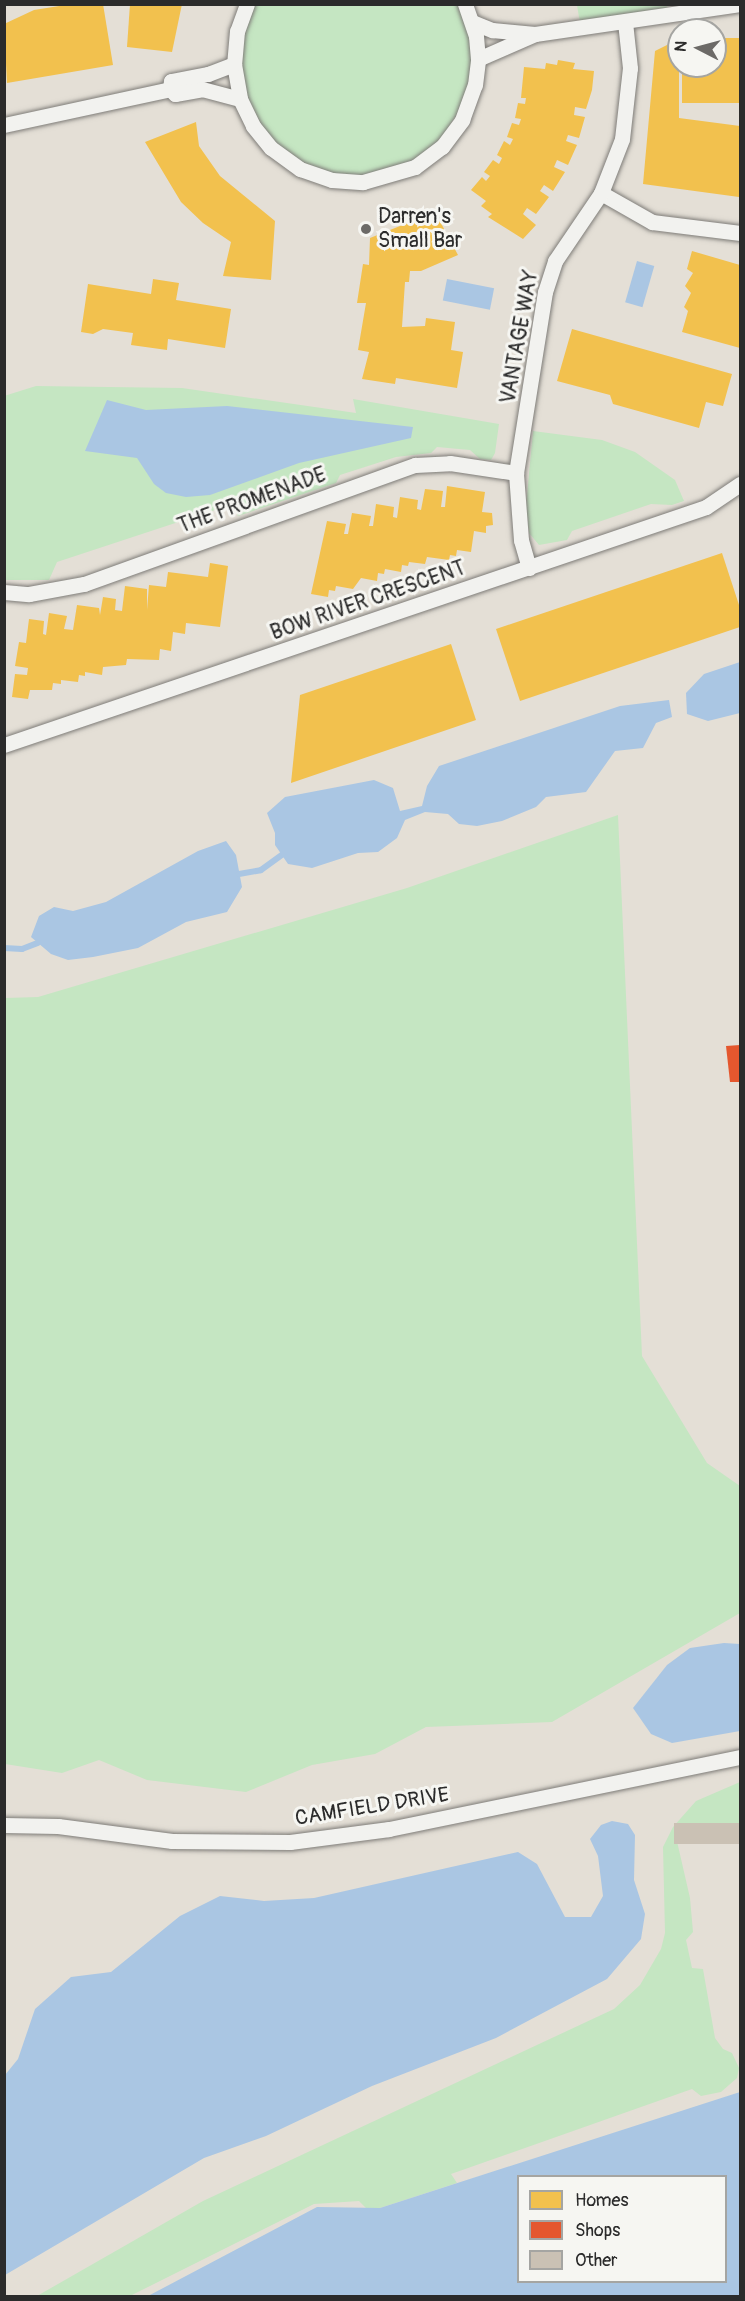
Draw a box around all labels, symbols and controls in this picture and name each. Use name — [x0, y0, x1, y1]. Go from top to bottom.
north arrow — [667, 18, 727, 78]
text: N — [671, 40, 692, 53]
place label: Darren's Small Bar — [378, 204, 462, 254]
marker: Darren's Small Bar — [359, 222, 373, 236]
street label: VANTAGE WAY — [496, 268, 544, 406]
street label: THE PROMENADE — [174, 463, 330, 539]
street label: BOW RIVER CRESCENT — [267, 556, 469, 646]
street label: CAMFIELD DRIVE — [293, 1782, 451, 1832]
legend — [517, 2175, 727, 2283]
text: Homes — [575, 2189, 628, 2212]
text: Shops — [575, 2219, 620, 2242]
text: Other — [575, 2249, 617, 2272]

